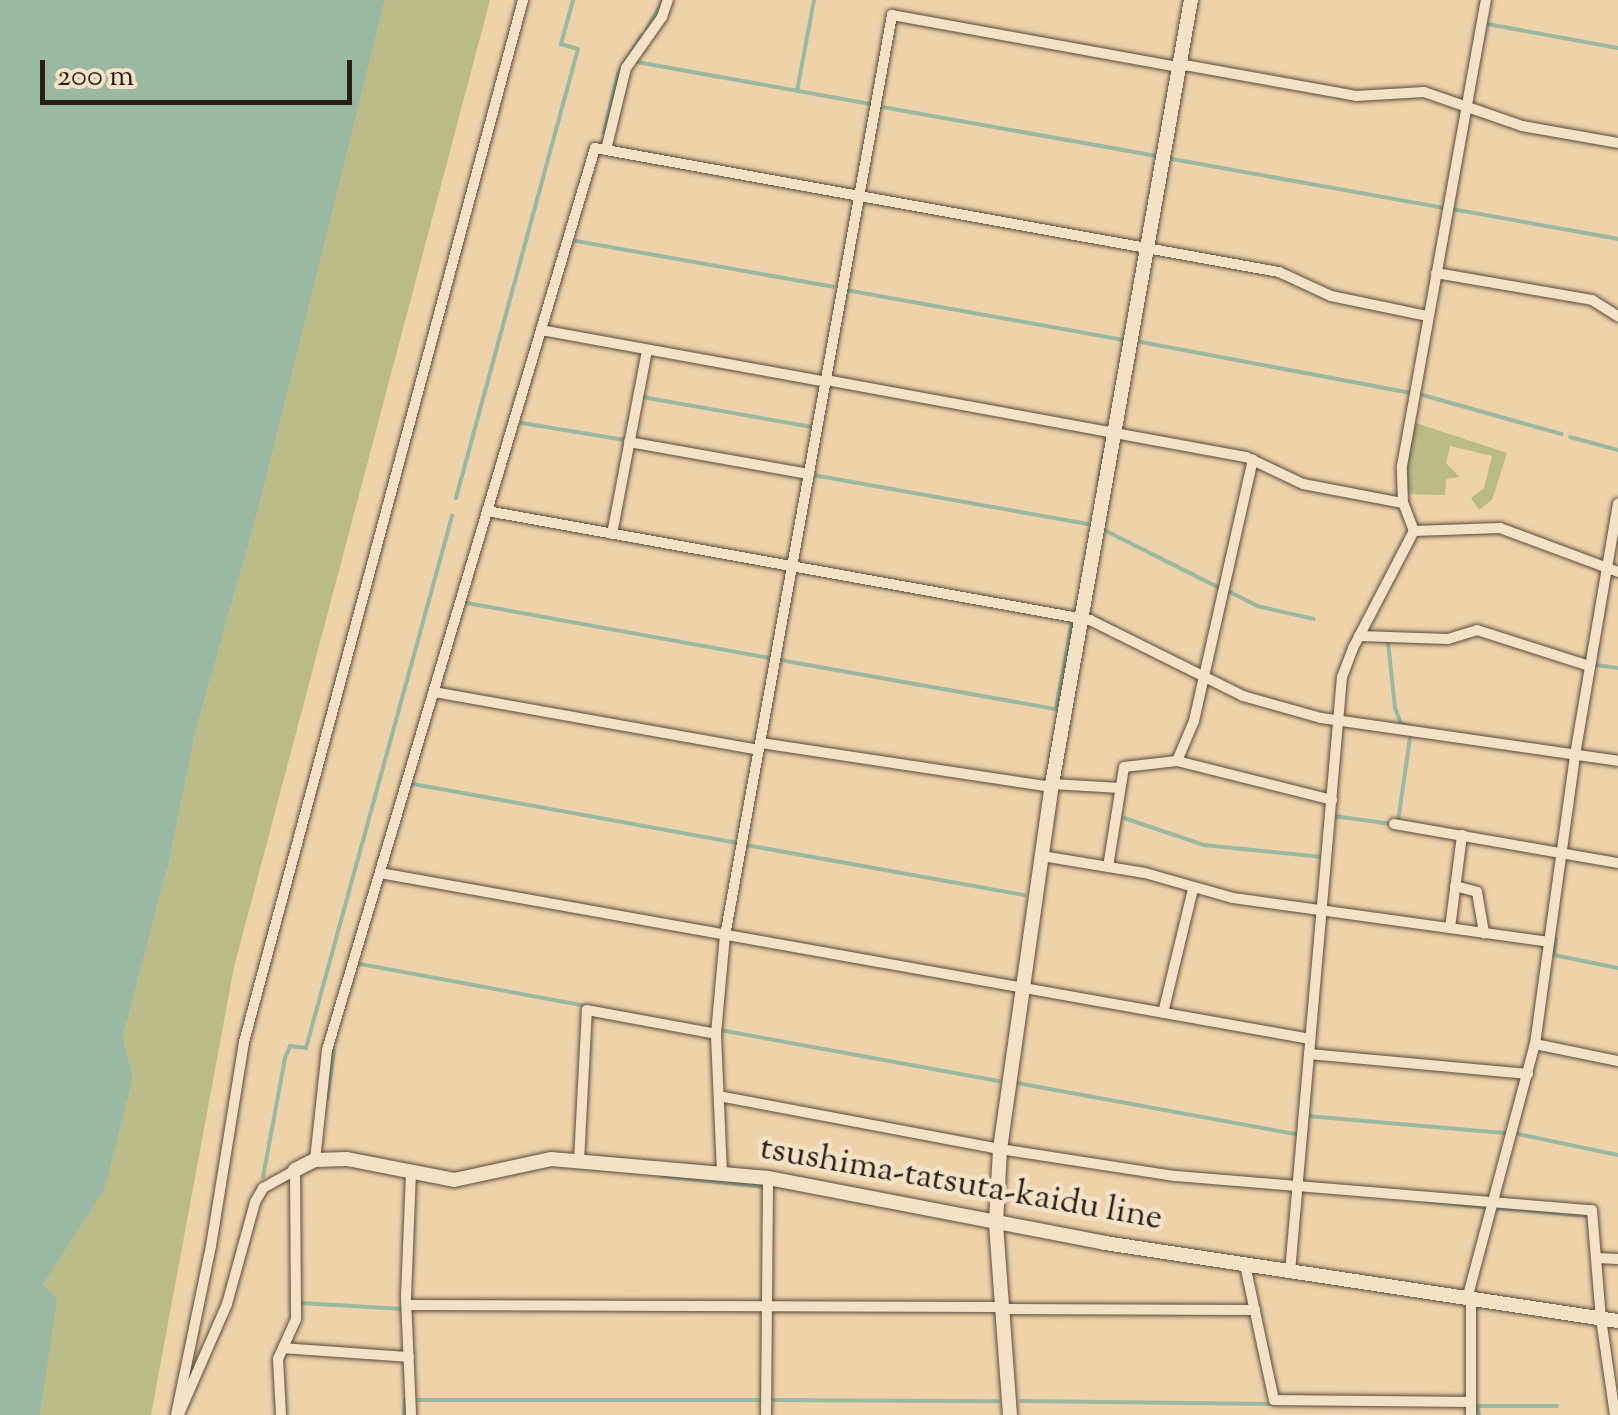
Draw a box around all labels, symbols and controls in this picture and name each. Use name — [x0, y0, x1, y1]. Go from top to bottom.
scale bar — [45, 40, 358, 102]
text: 200 m — [57, 56, 134, 99]
street label: tsushima-tatsuta-kaidu line — [757, 1129, 1165, 1241]

